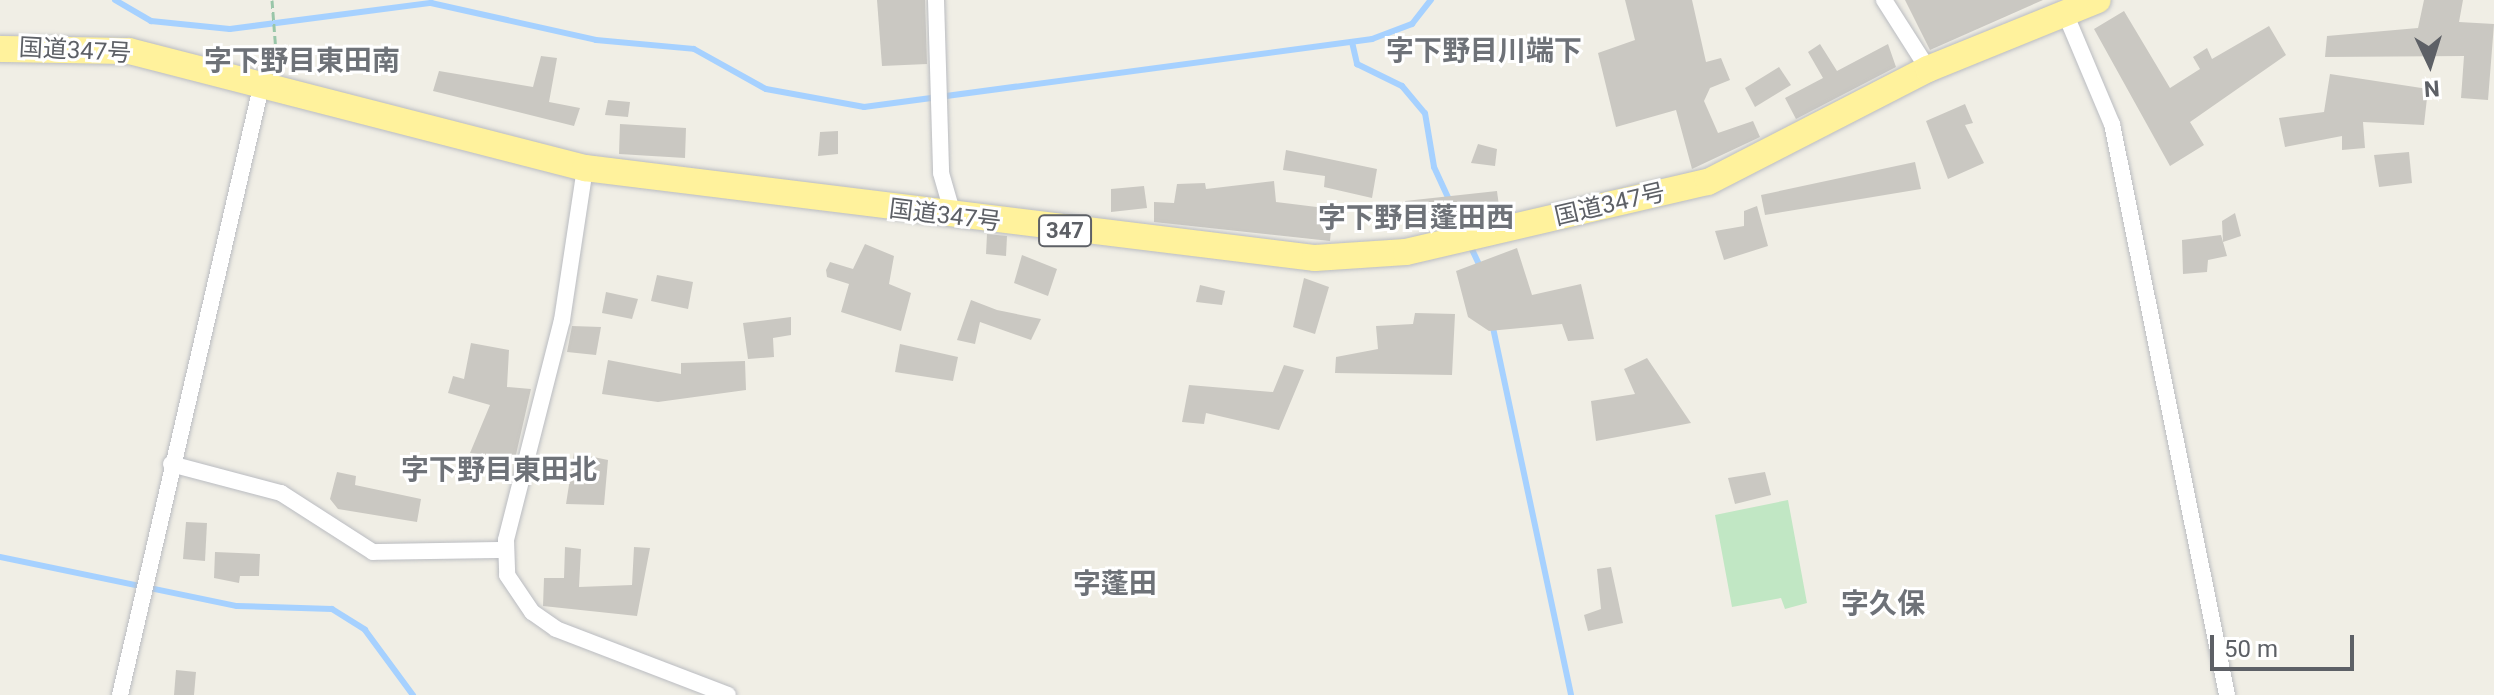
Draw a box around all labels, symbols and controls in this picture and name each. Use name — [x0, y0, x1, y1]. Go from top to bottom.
north arrow — [2390, 24, 2470, 104]
street label: 国道347号 — [18, 34, 132, 68]
district label: 字下野目川端下 — [1386, 34, 1582, 68]
district label: 字下野目東田南 — [204, 44, 400, 78]
text: N — [2423, 75, 2440, 101]
street label: 国道347号 — [1552, 178, 1668, 232]
street label: 国道347号 — [887, 195, 1003, 237]
district label: 字下野目蓬田西 — [1318, 201, 1514, 235]
road number: 347 — [1037, 213, 1093, 249]
district label: 字下野目東田北 — [401, 453, 597, 487]
district label: 字蓬田 — [1073, 567, 1157, 601]
district label: 字久保 — [1841, 587, 1925, 621]
scale bar — [2214, 619, 2358, 669]
text: 50 m — [2224, 635, 2278, 663]

